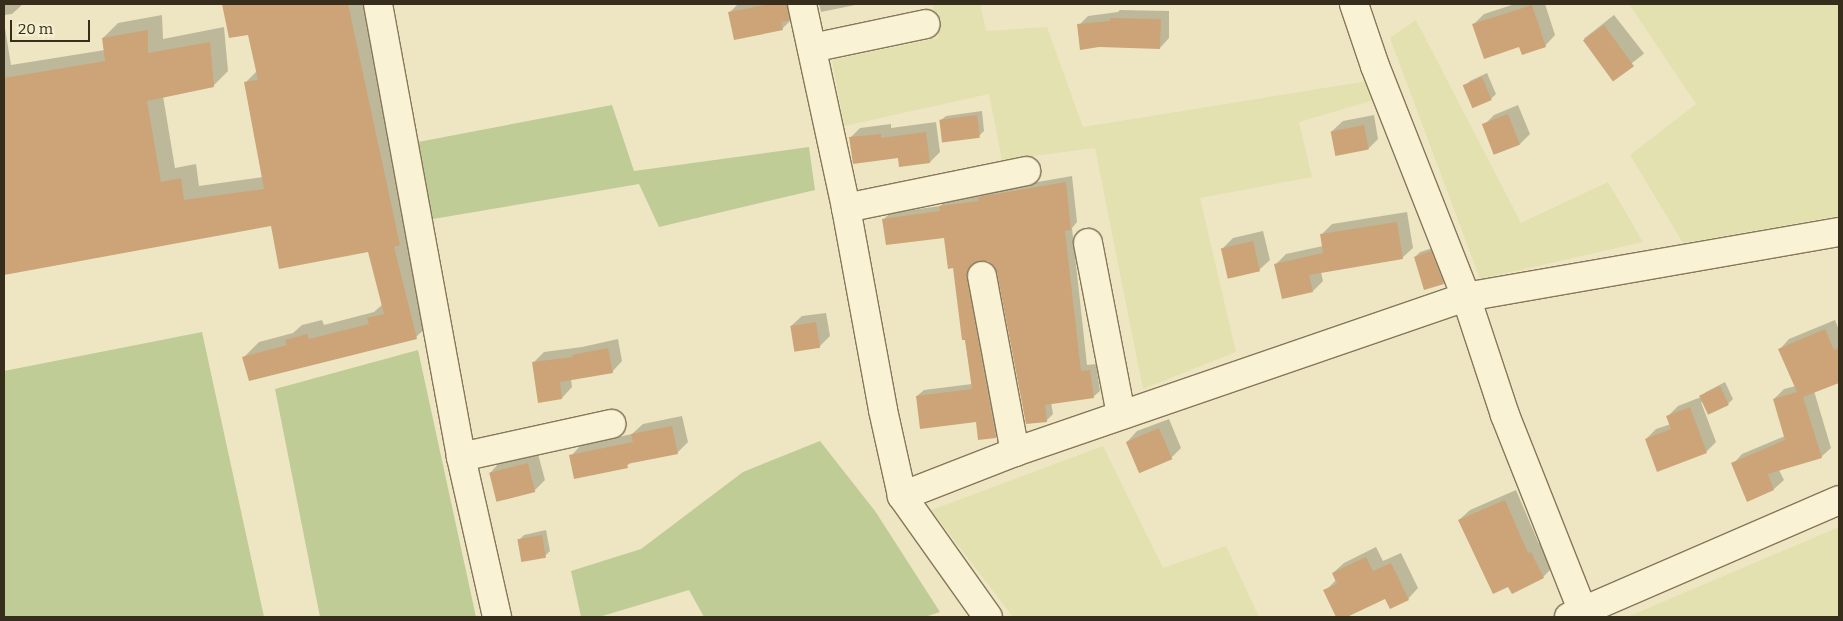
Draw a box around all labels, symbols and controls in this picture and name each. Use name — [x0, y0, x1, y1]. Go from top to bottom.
scale bar — [12, 10, 92, 42]
text: 20 m — [18, 20, 53, 38]

